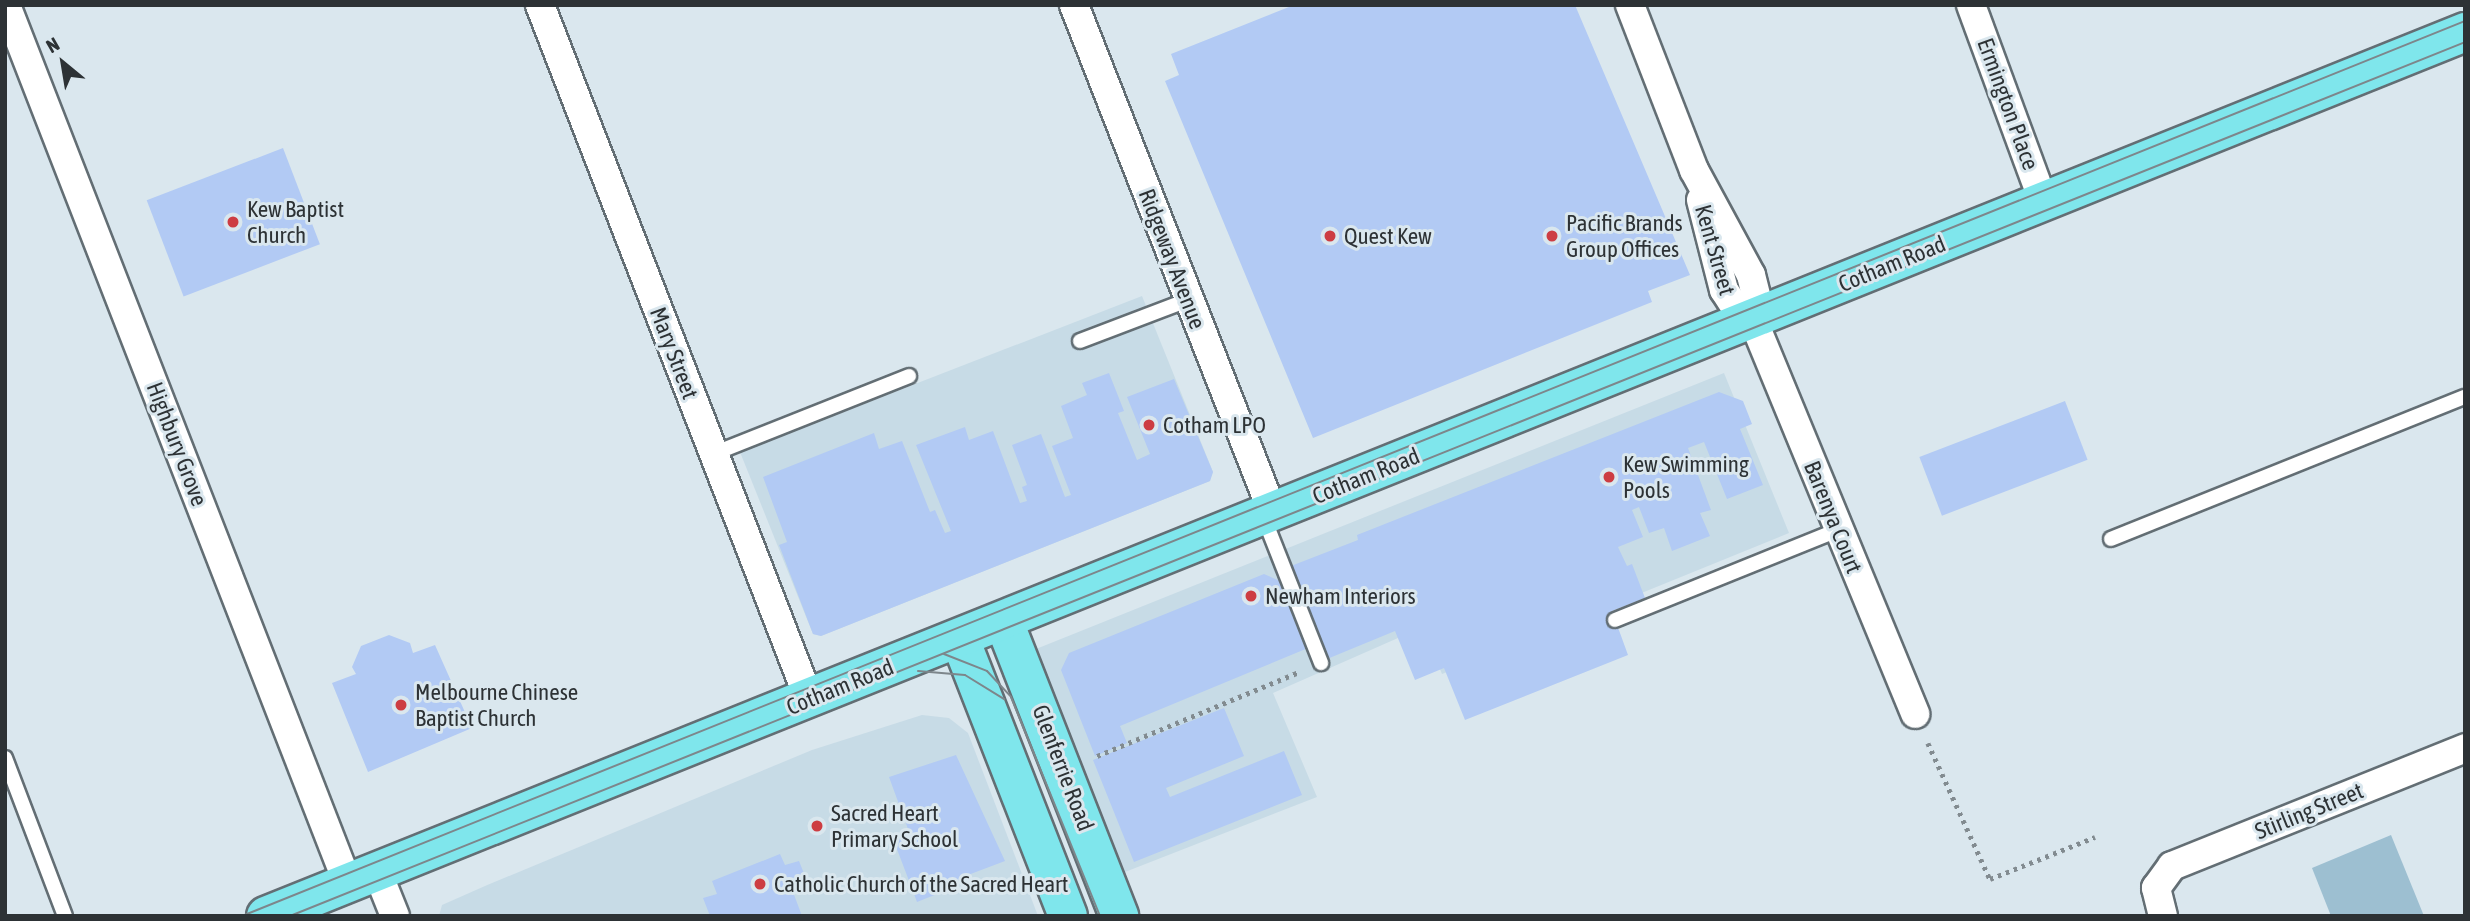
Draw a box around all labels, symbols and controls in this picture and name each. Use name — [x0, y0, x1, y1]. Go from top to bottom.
north arrow — [28, 28, 98, 98]
text: N — [42, 32, 63, 57]
street label: Ermington Place — [1971, 34, 2045, 174]
street label: Ridgeway Avenue — [1133, 185, 1211, 333]
place label: Kew Baptist Church — [247, 195, 344, 249]
street label: Kent Street — [1689, 202, 1741, 298]
place label: Pacific Brands Group Offices — [1566, 209, 1683, 263]
marker: Kew Baptist Church — [225, 214, 241, 230]
place label: Quest Kew — [1344, 222, 1432, 250]
marker: Quest Kew — [1322, 228, 1338, 244]
marker: Pacific Brands Group Offices — [1544, 228, 1560, 244]
street label: Cotham Road — [1834, 230, 1950, 298]
street label: Mary Street — [644, 303, 704, 403]
street label: Highbury Grove — [141, 378, 213, 510]
place label: Cotham LPO — [1163, 411, 1266, 439]
marker: Cotham LPO — [1141, 417, 1157, 433]
street label: Cotham Road — [1308, 442, 1424, 510]
place label: Kew Swimming Pools — [1623, 450, 1749, 504]
street label: Barenya Court — [1798, 457, 1868, 577]
marker: Kew Swimming Pools — [1601, 469, 1617, 485]
place label: Newham Interiors — [1265, 582, 1416, 610]
marker: Newham Interiors — [1243, 588, 1259, 604]
street label: Cotham Road — [782, 653, 898, 721]
place label: Melbourne Chinese Baptist Church — [415, 678, 578, 732]
marker: Melbourne Chinese Baptist Church — [393, 697, 409, 713]
street label: Glenferrie Road — [1026, 701, 1100, 835]
street label: Stirling Street — [2251, 777, 2367, 845]
place label: Sacred Heart Primary School — [831, 799, 958, 853]
marker: Sacred Heart Primary School — [809, 818, 825, 834]
place label: Catholic Church of the Sacred Heart — [774, 870, 1068, 898]
marker: Catholic Church of the Sacred Heart — [752, 876, 768, 892]

